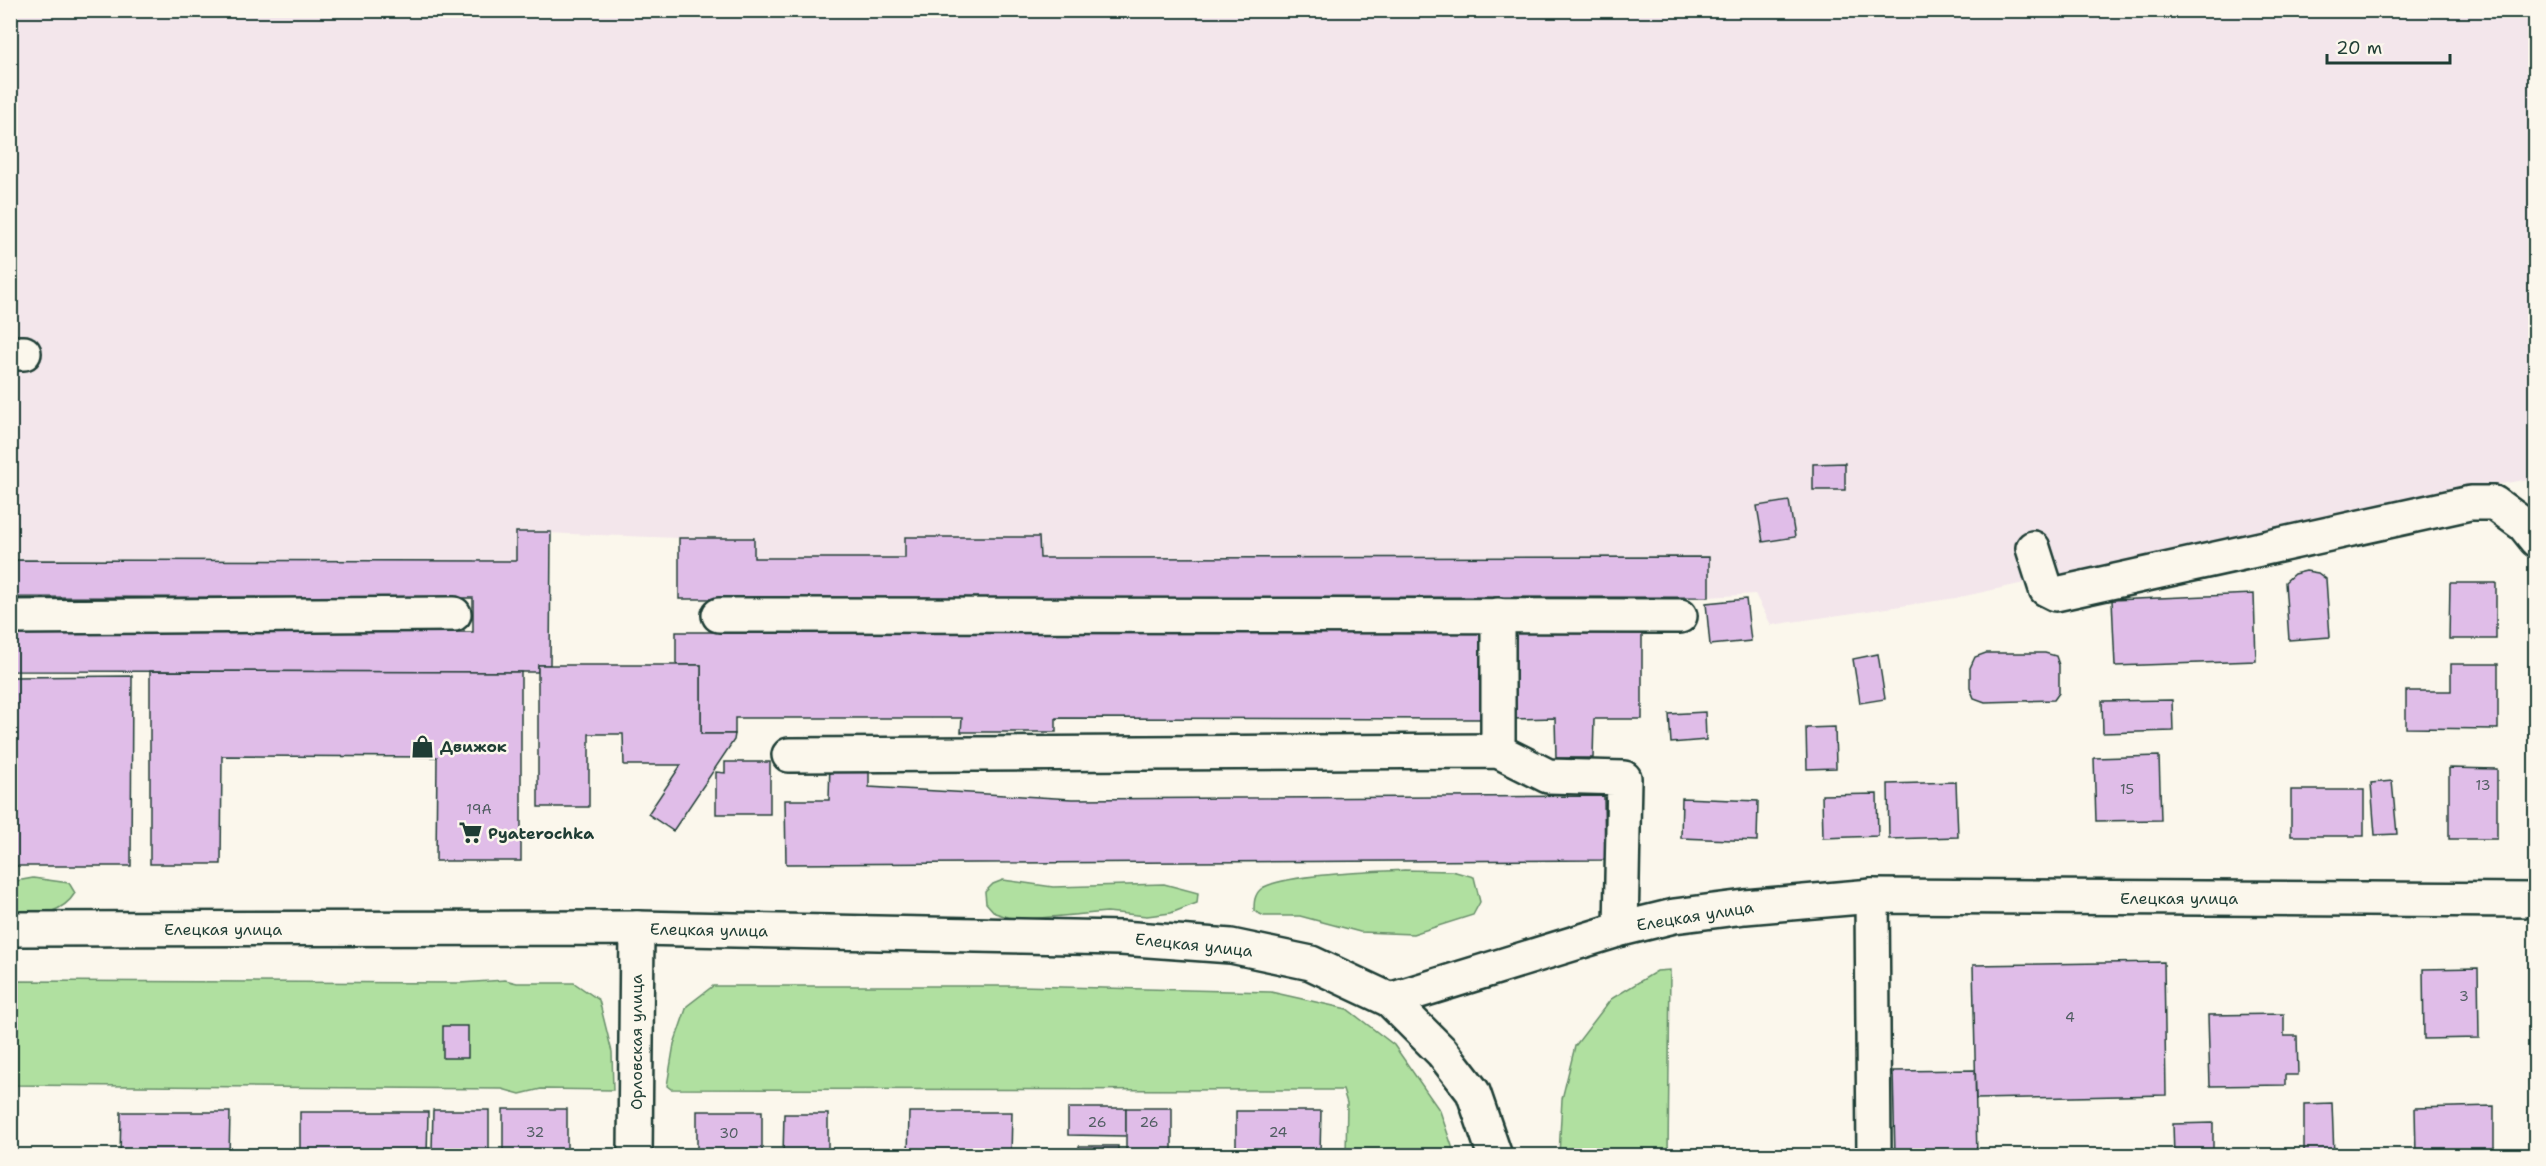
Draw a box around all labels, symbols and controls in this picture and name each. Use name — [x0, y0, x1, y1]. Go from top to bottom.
scale bar — [2327, 27, 2450, 65]
text: 20 m — [2336, 36, 2382, 60]
shop icon: Движок — [409, 733, 435, 759]
place label: Движок — [440, 736, 507, 757]
house number: 13 — [2476, 776, 2490, 794]
house number: 15 — [2120, 780, 2134, 798]
house number: 19А — [466, 800, 492, 818]
supermarket icon: Pyaterochka — [457, 820, 483, 846]
place label: Pyaterochka — [488, 823, 594, 844]
street label: Елецкая улица — [2120, 888, 2238, 909]
street label: Елецкая улица — [1635, 896, 1755, 936]
street label: Елецкая улица — [650, 918, 768, 942]
street label: Елецкая улица — [164, 919, 282, 940]
street label: Елецкая улица — [1134, 928, 1254, 962]
street label: Орловская улица — [626, 974, 647, 1110]
house number: 3 — [2459, 987, 2469, 1005]
house number: 4 — [2065, 1008, 2075, 1026]
house number: 26 — [1088, 1113, 1107, 1131]
house number: 26 — [1140, 1113, 1159, 1131]
house number: 32 — [526, 1123, 544, 1141]
house number: 24 — [1269, 1123, 1288, 1141]
house number: 30 — [719, 1124, 739, 1142]

